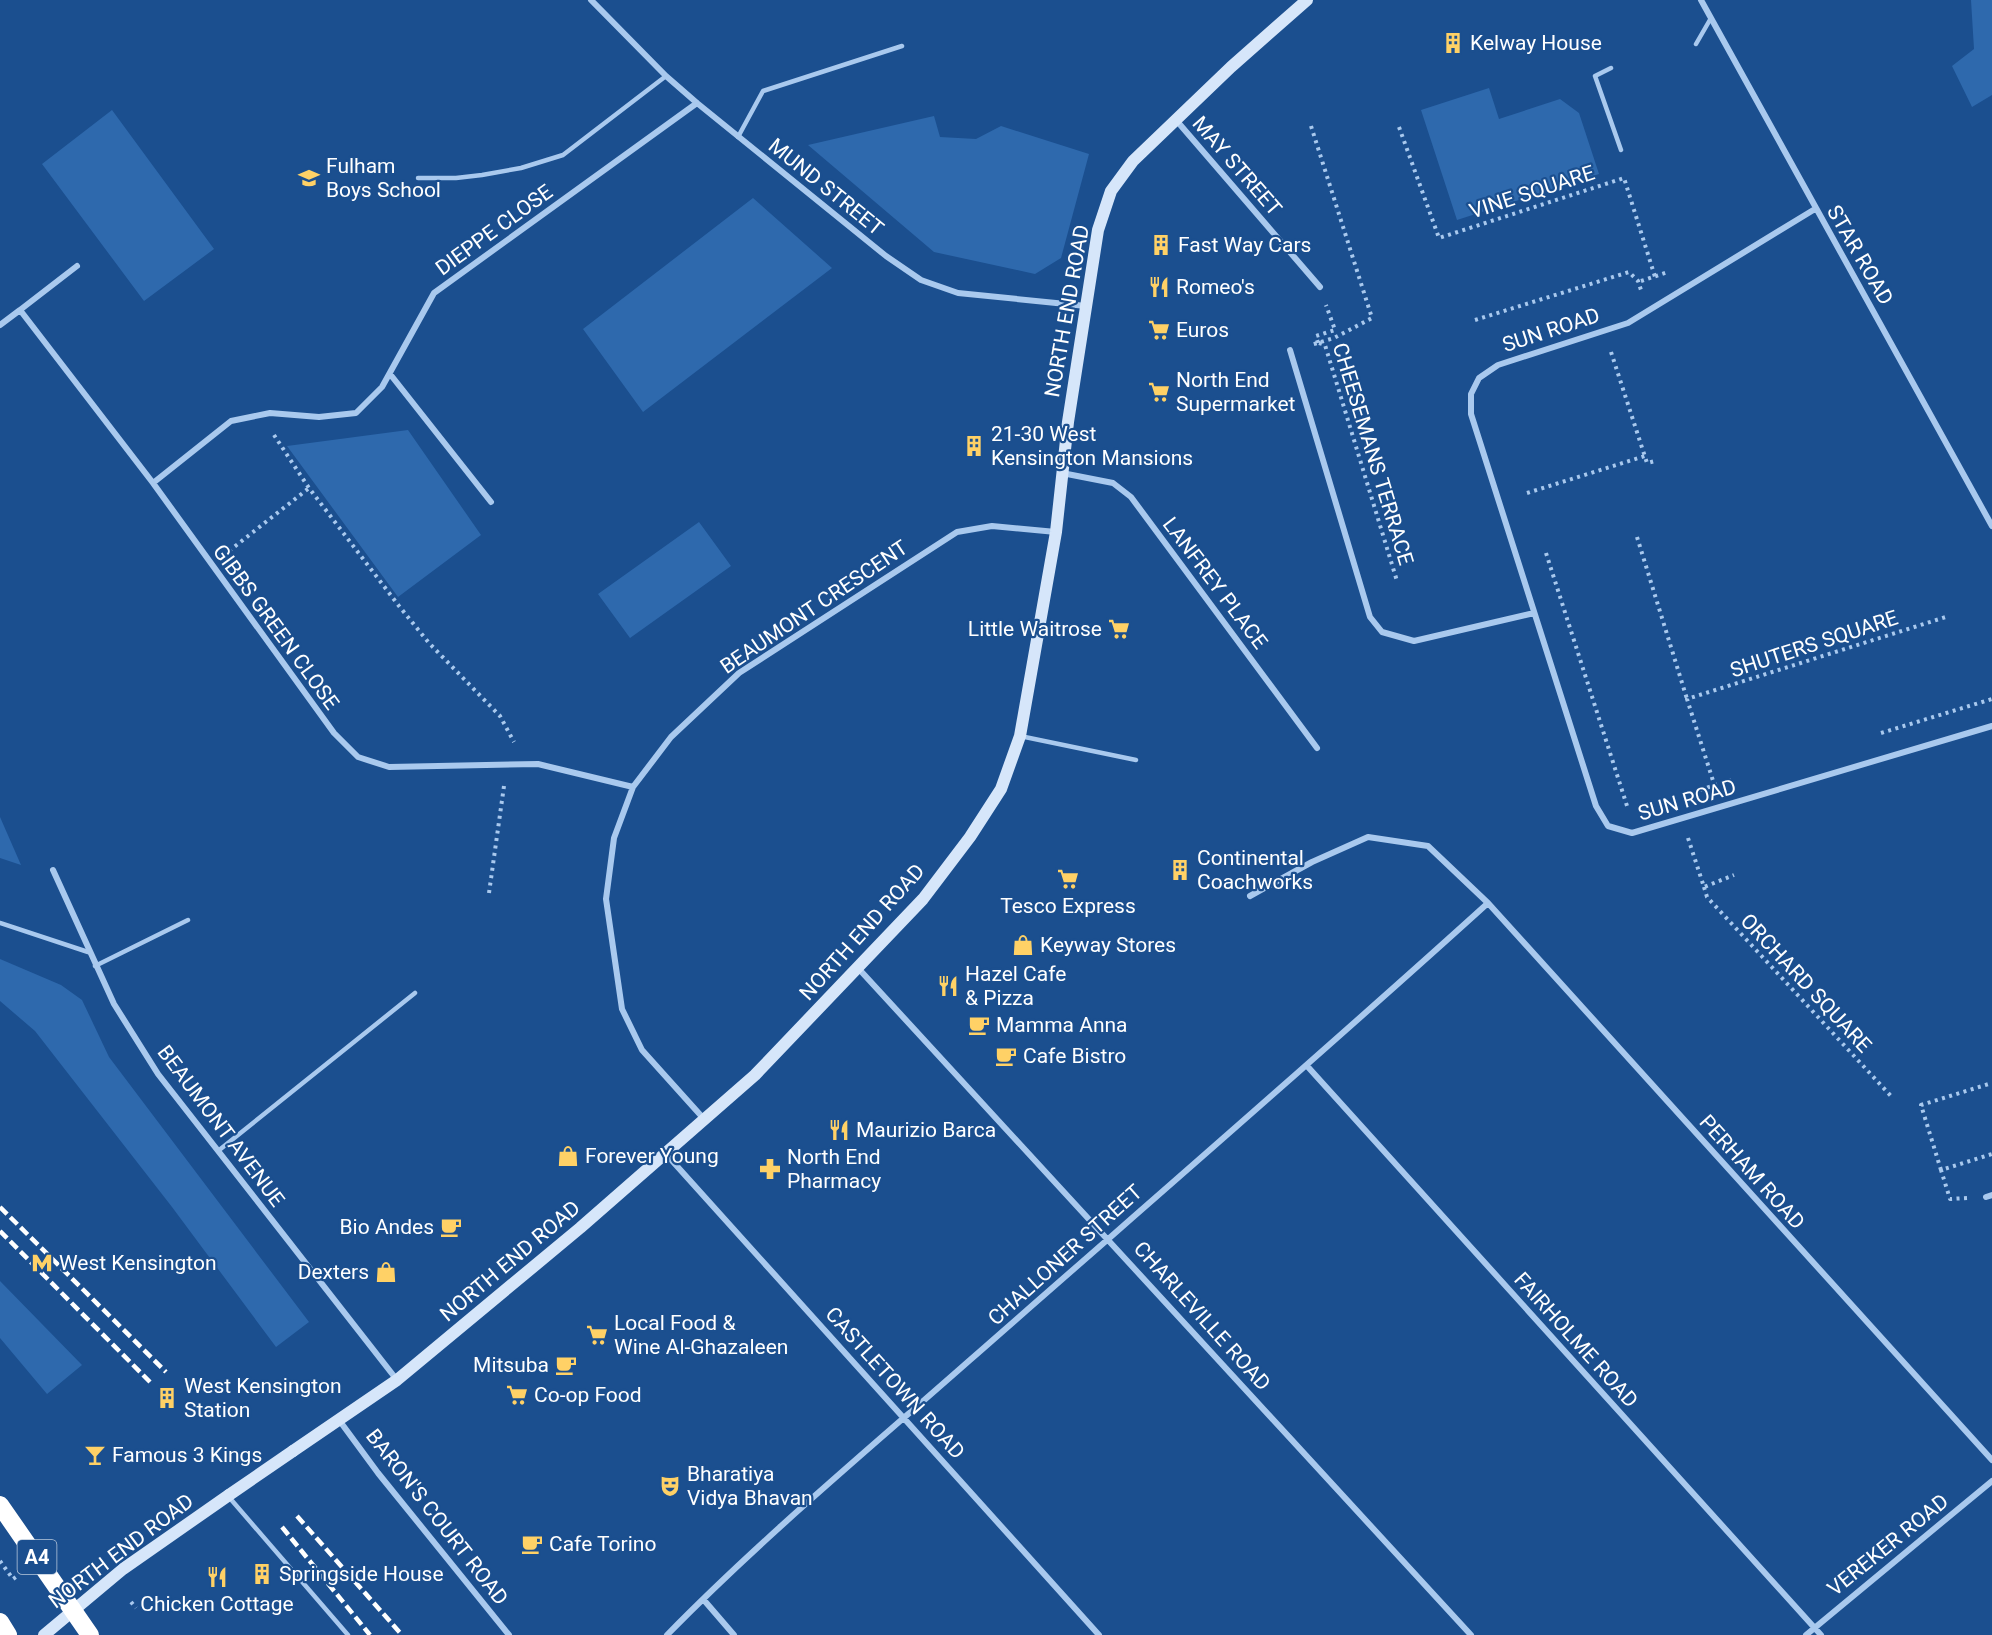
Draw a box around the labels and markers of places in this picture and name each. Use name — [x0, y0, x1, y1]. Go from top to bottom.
building icon: Kelway House — [1441, 31, 1465, 55]
place label: Kelway House — [1470, 31, 1602, 55]
place label: Fulham Boys School — [326, 154, 441, 202]
school or university icon: Fulham Boys School — [297, 166, 321, 190]
building icon: Fast Way Cars — [1149, 233, 1173, 257]
place label: Fast Way Cars — [1178, 233, 1311, 257]
restaurant icon: Romeo's — [1147, 275, 1171, 299]
place label: Romeo's — [1176, 275, 1255, 299]
supermarket icon: Euros — [1147, 318, 1171, 342]
place label: Euros — [1176, 318, 1229, 342]
place label: North End Supermarket — [1176, 368, 1296, 416]
supermarket icon: North End Supermarket — [1147, 380, 1171, 404]
place label: 21-30 West Kensington Mansions — [991, 422, 1193, 470]
building icon: 21-30 West Kensington Mansions — [962, 434, 986, 458]
place label: Little Waitrose — [968, 617, 1102, 641]
supermarket icon: Little Waitrose — [1107, 617, 1131, 641]
place label: Continental Coachworks — [1197, 846, 1313, 894]
building icon: Continental Coachworks — [1168, 858, 1192, 882]
supermarket icon: Tesco Express — [1056, 867, 1080, 891]
place label: Tesco Express — [1000, 894, 1136, 918]
shop icon: Keyway Stores — [1011, 933, 1035, 957]
place label: Keyway Stores — [1040, 933, 1176, 957]
place label: Hazel Cafe & Pizza — [965, 962, 1066, 1010]
restaurant icon: Hazel Cafe & Pizza — [936, 974, 960, 998]
cafe icon: Mamma Anna — [967, 1013, 991, 1037]
place label: Mamma Anna — [996, 1013, 1128, 1037]
cafe icon: Cafe Bistro — [994, 1044, 1018, 1068]
place label: Cafe Bistro — [1023, 1044, 1126, 1068]
restaurant icon: Maurizio Barca — [827, 1118, 851, 1142]
place label: Maurizio Barca — [856, 1118, 996, 1142]
shop icon: Forever Young — [556, 1144, 580, 1168]
place label: Forever Young — [585, 1144, 719, 1168]
place label: North End Pharmacy — [787, 1145, 881, 1193]
pharmacy icon: North End Pharmacy — [758, 1157, 782, 1181]
place label: Bio Andes — [340, 1215, 434, 1239]
cafe icon: Bio Andes — [439, 1215, 463, 1239]
metro station icon: West Kensington — [30, 1251, 54, 1275]
place label: West Kensington — [59, 1251, 217, 1275]
place label: Dexters — [298, 1260, 369, 1284]
shop icon: Dexters — [374, 1260, 398, 1284]
place label: Local Food & Wine Al-Ghazaleen — [614, 1311, 788, 1359]
supermarket icon: Local Food & Wine Al-Ghazaleen — [585, 1323, 609, 1347]
place label: Mitsuba — [473, 1353, 549, 1377]
cafe icon: Mitsuba — [554, 1353, 578, 1377]
place label: West Kensington Station — [184, 1374, 342, 1422]
supermarket icon: Co-op Food — [505, 1383, 529, 1407]
place label: Co-op Food — [534, 1383, 642, 1407]
building icon: West Kensington Station — [155, 1386, 179, 1410]
bar icon: Famous 3 Kings — [83, 1443, 107, 1467]
place label: Famous 3 Kings — [112, 1443, 262, 1467]
place label: Bharatiya Vidya Bhavan — [687, 1462, 813, 1510]
theatre icon: Bharatiya Vidya Bhavan — [658, 1474, 682, 1498]
cafe icon: Cafe Torino — [520, 1532, 544, 1556]
place label: Cafe Torino — [549, 1532, 656, 1556]
building icon: Springside House — [250, 1562, 274, 1586]
place label: Springside House — [279, 1562, 444, 1586]
restaurant icon: Chicken Cottage — [205, 1565, 229, 1589]
place label: Chicken Cottage — [140, 1592, 294, 1616]

